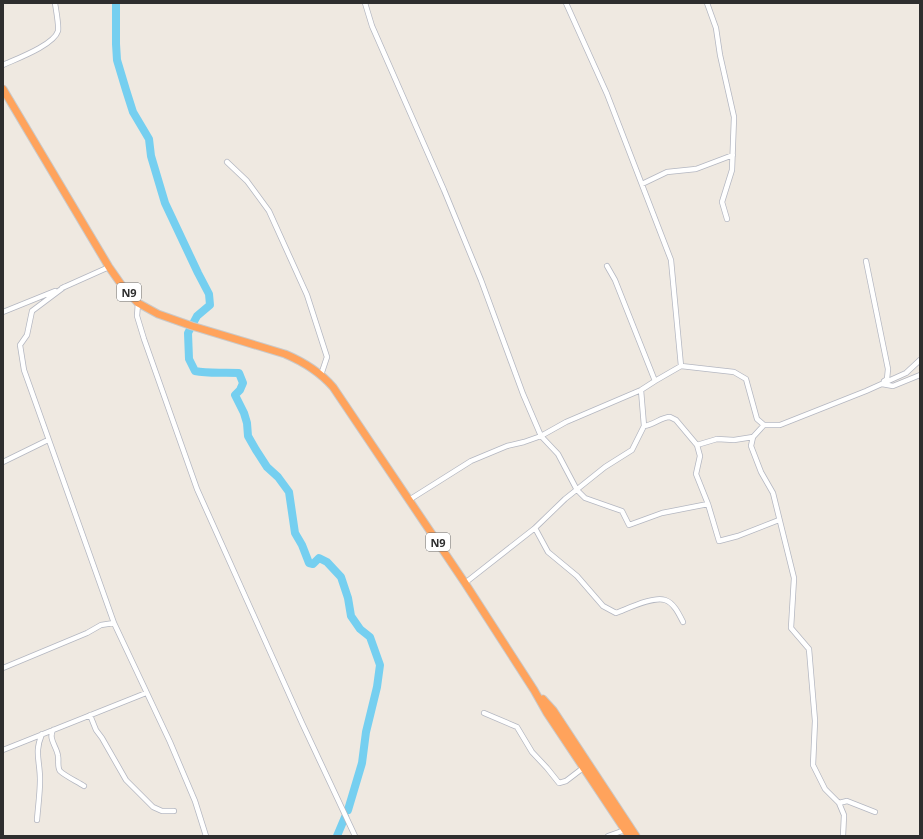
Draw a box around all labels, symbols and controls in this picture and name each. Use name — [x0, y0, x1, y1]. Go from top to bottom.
road number: N9 — [117, 283, 141, 301]
road number: N9 — [426, 533, 450, 551]

